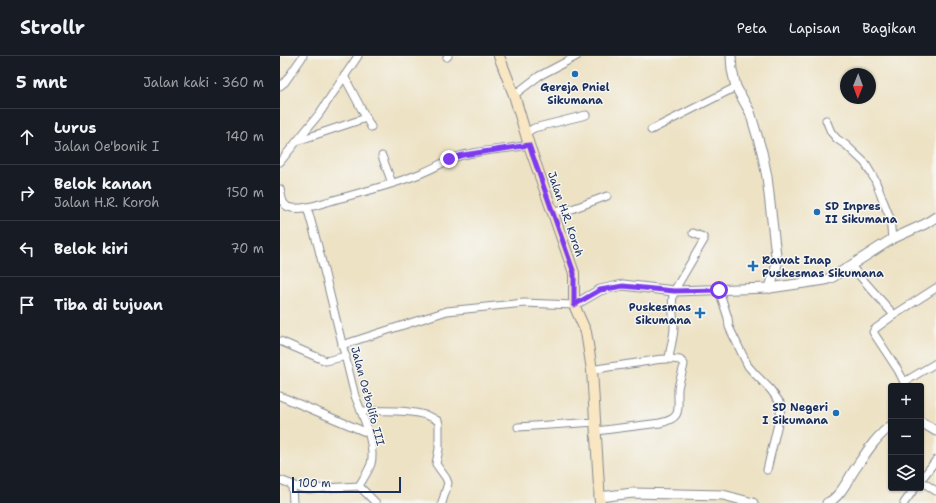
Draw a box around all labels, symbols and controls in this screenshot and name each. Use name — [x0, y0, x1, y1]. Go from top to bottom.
text: Strollr — [20, 15, 85, 40]
text: Peta — [737, 19, 767, 37]
text: Lapisan — [789, 19, 840, 37]
text: Bagikan — [862, 19, 916, 37]
north arrow — [840, 68, 876, 104]
marker: Gereja Pniel Sikumana — [570, 69, 580, 79]
text: 5 mnt — [16, 71, 67, 93]
text: Jalan kaki · 360 m — [143, 74, 264, 91]
place label: Gereja Pniel Sikumana — [540, 80, 610, 108]
text: Lurus — [54, 118, 96, 138]
icon: ahead — [16, 126, 38, 148]
text: 140 m — [225, 128, 264, 145]
text: Jalan Oe'bonik I — [54, 138, 159, 155]
route end — [440, 150, 458, 168]
street label: Jalan H.R. Koroh — [544, 170, 587, 259]
text: Belok kanan — [54, 174, 152, 194]
icon: right — [16, 182, 38, 204]
text: 150 m — [226, 184, 264, 201]
text: Jalan H.R. Koroh — [54, 194, 159, 211]
place label: SD Inpres II Sikumana — [825, 199, 898, 227]
marker: SD Inpres II Sikumana — [812, 207, 822, 217]
icon: left — [16, 238, 38, 260]
text: Belok kiri — [54, 239, 128, 259]
text: 70 m — [230, 240, 264, 257]
place label: Rawat Inap Puskesmas Sikumana — [762, 253, 884, 281]
marker: Rawat Inap Puskesmas Sikumana — [747, 260, 759, 272]
route start — [710, 281, 728, 299]
icon: arrive — [16, 294, 38, 316]
text: Tiba di tujuan — [54, 295, 163, 315]
place label: Puskesmas Sikumana — [629, 300, 691, 328]
marker: Puskesmas Sikumana — [694, 307, 706, 319]
street label: Jalan Oe'bolifo III — [347, 345, 388, 447]
map controls — [888, 383, 924, 491]
button: + — [888, 383, 924, 419]
place label: SD Negeri I Sikumana — [762, 400, 828, 428]
marker: SD Negeri I Sikumana — [831, 408, 841, 418]
button: − — [888, 419, 924, 455]
button: layers — [888, 455, 924, 491]
scale bar — [292, 475, 401, 494]
text: 100 m — [298, 476, 331, 491]

